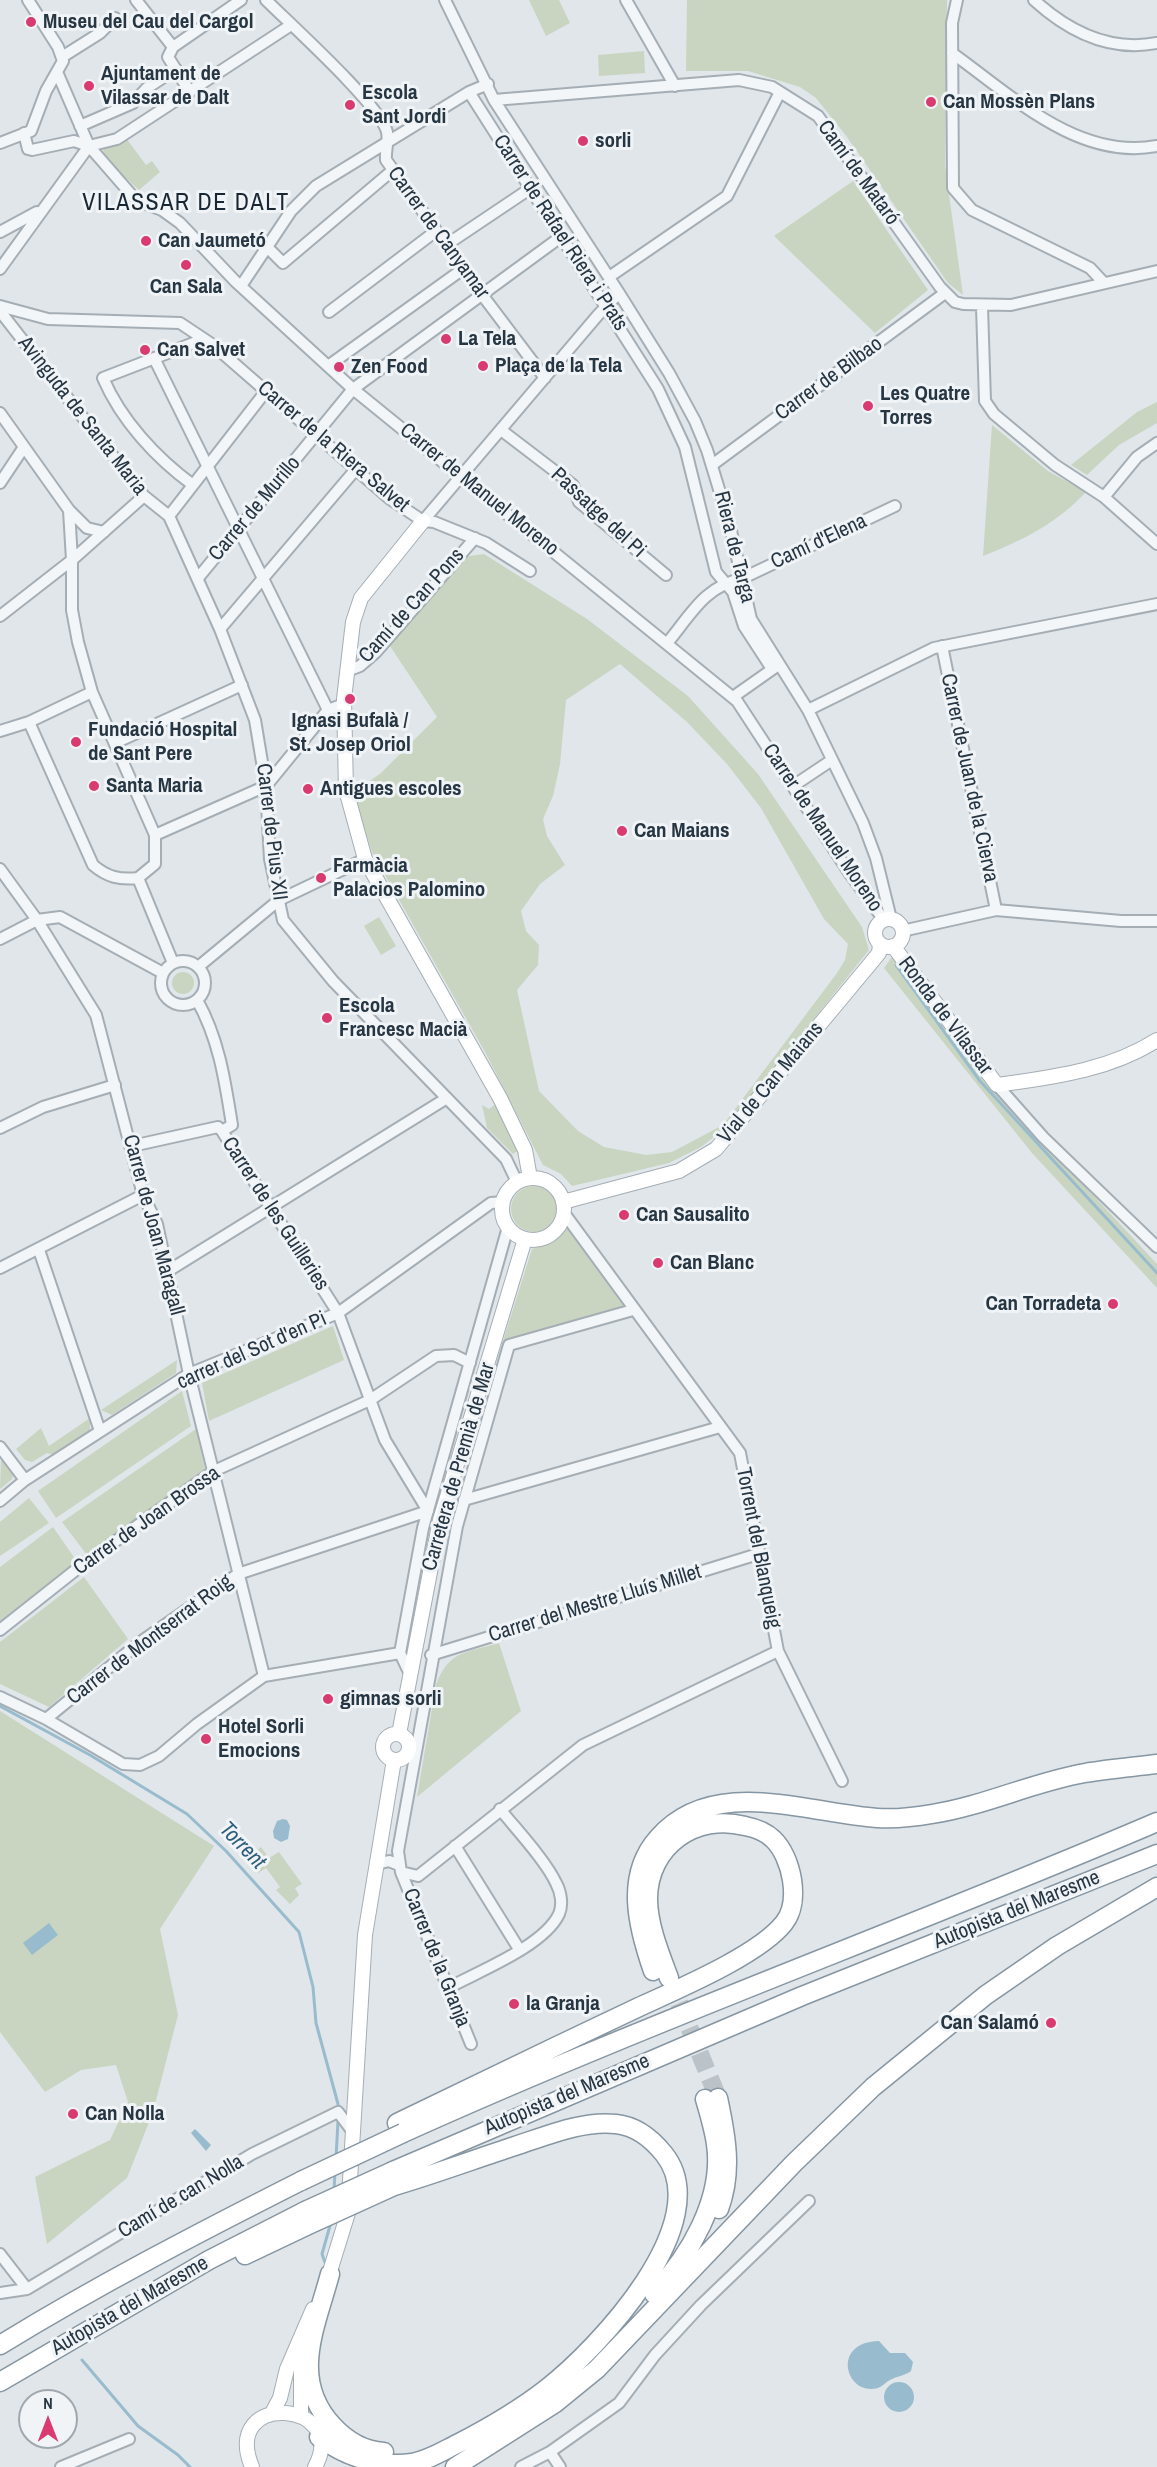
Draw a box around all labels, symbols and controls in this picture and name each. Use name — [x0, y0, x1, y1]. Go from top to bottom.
place label: Museu del Cau del Cargol — [43, 9, 254, 35]
marker: Museu del Cau del Cargol — [24, 15, 38, 29]
place label: Ajuntament de Vilassar de Dalt — [101, 61, 229, 111]
marker: Ajuntament de Vilassar de Dalt — [82, 79, 96, 93]
place label: Escola Sant Jordi — [362, 80, 446, 130]
place label: Can Mossèn Plans — [943, 89, 1095, 115]
marker: Can Mossèn Plans — [924, 95, 938, 109]
marker: Escola Sant Jordi — [343, 98, 357, 112]
street label: Camí de Mataró — [812, 116, 904, 230]
place label: sorli — [595, 128, 631, 154]
street label: Carrer de Rafael Riera i Prats — [487, 130, 633, 336]
marker: sorli — [576, 134, 590, 148]
street label: Carrer de Canyamar — [382, 162, 494, 304]
district label: VILASSAR DE DALT — [82, 190, 290, 218]
place label: Can Jaumetó — [158, 228, 266, 254]
marker: Can Jaumetó — [139, 234, 153, 248]
marker: Can Sala — [179, 258, 193, 272]
place label: Can Sala — [150, 274, 222, 300]
place label: La Tela — [458, 326, 516, 352]
street label: Avinguda de Santa Maria — [12, 331, 152, 501]
marker: La Tela — [439, 332, 453, 346]
street label: Carrer de Bilbao — [770, 332, 888, 426]
place label: Can Salvet — [157, 337, 245, 363]
marker: Can Salvet — [138, 343, 152, 357]
place label: Plaça de la Tela — [495, 353, 622, 379]
place label: Zen Food — [351, 354, 428, 380]
marker: Plaça de la Tela — [476, 359, 490, 373]
marker: Zen Food — [332, 360, 346, 374]
street label: Carrer de la Riera Salvet — [252, 376, 414, 518]
place label: Les Quatre Torres — [880, 381, 970, 431]
marker: Les Quatre Torres — [861, 399, 875, 413]
street label: Carrer de Manuel Moreno — [394, 418, 564, 562]
street label: Carrer de Murillo — [204, 451, 306, 567]
street label: Passatge del Pi — [545, 463, 651, 563]
street label: Riera de Targa — [708, 489, 760, 605]
street label: Camí d'Elena — [767, 509, 871, 575]
street label: Camí de Can Pons — [354, 544, 470, 668]
street label: Carrer de Juan de la Cierva — [935, 671, 1003, 885]
marker: Ignasi Bufalà / St. Josep Oriol — [343, 692, 357, 706]
place label: Ignasi Bufalà / St. Josep Oriol — [289, 708, 411, 758]
place label: Fundació Hospital de Sant Pere — [88, 717, 237, 767]
marker: Fundació Hospital de Sant Pere — [69, 735, 83, 749]
street label: Carrer de Manuel Moreno — [756, 739, 888, 917]
street label: Carrer de Pius XII — [250, 762, 292, 902]
place label: Santa Maria — [106, 773, 203, 799]
place label: Antigues escoles — [320, 776, 462, 802]
marker: Santa Maria — [87, 779, 101, 793]
marker: Antigues escoles — [301, 782, 315, 796]
place label: Can Maians — [634, 818, 730, 844]
marker: Can Maians — [615, 824, 629, 838]
place label: Farmàcia Palacios Palomino — [333, 853, 485, 903]
marker: Farmàcia Palacios Palomino — [314, 871, 328, 885]
street label: Ronda de Vilassar — [892, 952, 998, 1080]
place label: Escola Francesc Macià — [339, 993, 467, 1043]
marker: Escola Francesc Macià — [320, 1011, 334, 1025]
street label: Vial de Can Maians — [713, 1017, 829, 1149]
street label: Carrer de Joan Maragall — [117, 1132, 189, 1318]
street label: Carrer de les Guilleries — [216, 1132, 334, 1296]
place label: Can Sausalito — [636, 1202, 750, 1228]
marker: Can Sausalito — [617, 1208, 631, 1222]
place label: Can Blanc — [670, 1250, 754, 1276]
marker: Can Blanc — [651, 1256, 665, 1270]
place label: Can Torradeta — [986, 1291, 1101, 1317]
marker: Can Torradeta — [1106, 1297, 1120, 1311]
street label: carrer del Sot d'en Pi — [173, 1307, 331, 1395]
street label: Carretera de Premià de Mar — [417, 1360, 501, 1574]
street label: Carrer de Joan Brossa — [69, 1461, 225, 1581]
street label: Torrent del Blanqueig — [730, 1465, 786, 1631]
street label: Carrer del Mestre Lluís Millet — [486, 1560, 704, 1648]
street label: Carrer de Montserrat Roig — [62, 1569, 238, 1711]
place label: gimnas sorli — [340, 1686, 441, 1712]
marker: gimnas sorli — [321, 1692, 335, 1706]
place label: Hotel Sorli Emocions — [218, 1714, 304, 1764]
marker: Hotel Sorli Emocions — [199, 1732, 213, 1746]
water label: Torrent — [213, 1817, 271, 1875]
street label: Autopista del Maresme — [930, 1865, 1104, 1955]
street label: Carrer de la Granja — [397, 1885, 475, 2031]
place label: la Granja — [526, 1991, 600, 2017]
marker: la Granja — [507, 1997, 521, 2011]
place label: Can Salamó — [940, 2010, 1039, 2036]
marker: Can Salamó — [1044, 2016, 1058, 2030]
street label: Autopista del Maresme — [481, 2049, 653, 2141]
place label: Can Nolla — [85, 2101, 164, 2127]
marker: Can Nolla — [66, 2107, 80, 2121]
street label: Camí de can Nolla — [114, 2150, 248, 2244]
street label: Autopista del Maresme — [47, 2251, 213, 2361]
north arrow — [18, 2389, 78, 2449]
text: N — [43, 2392, 53, 2414]

